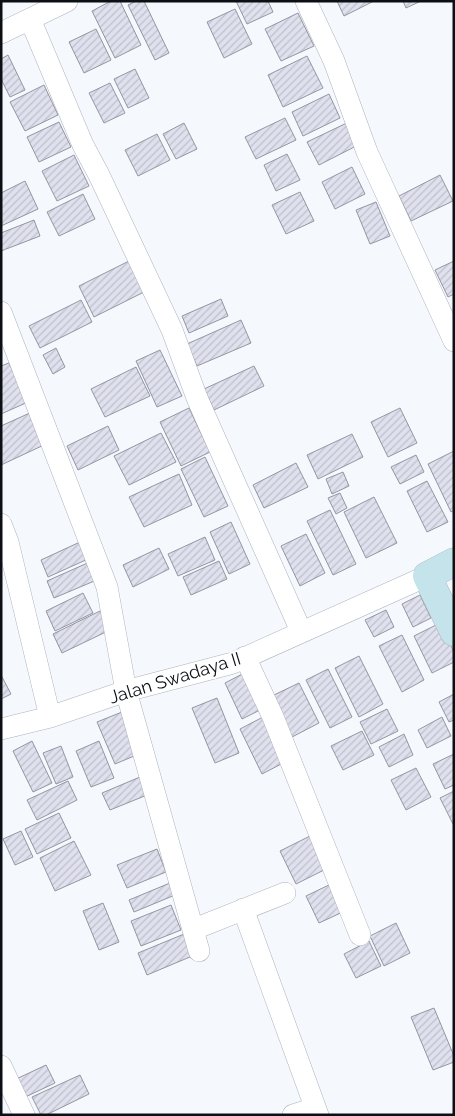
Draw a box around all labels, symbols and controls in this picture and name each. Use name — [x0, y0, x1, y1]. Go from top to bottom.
street label: Jalan Swadaya II — [107, 648, 243, 708]

